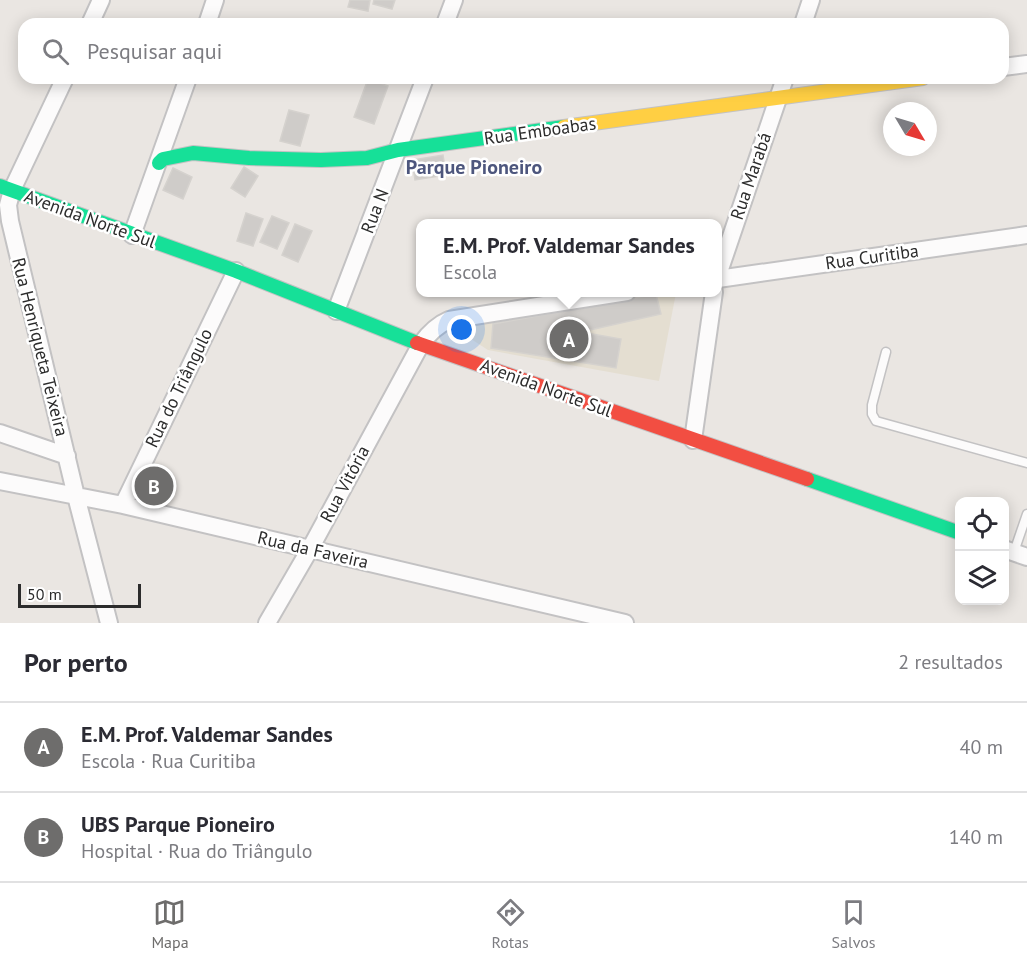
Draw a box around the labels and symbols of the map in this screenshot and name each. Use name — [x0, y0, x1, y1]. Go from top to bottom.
north arrow — [883, 102, 937, 156]
street label: Rua Emboabas — [482, 111, 597, 150]
street label: Rua Marabá — [725, 129, 776, 223]
district label: Parque Pioneiro — [406, 154, 542, 180]
street label: Avenida Norte Sul — [21, 184, 160, 253]
street label: Rua N — [356, 185, 394, 236]
street label: Rua Curitiba — [824, 239, 920, 274]
street label: Rua Henriqueta Teixeira — [7, 255, 74, 439]
your location — [447, 315, 476, 344]
pin: A — [550, 316, 588, 362]
street label: Rua do Triângulo — [140, 324, 217, 451]
street label: Avenida Norte Sul — [477, 353, 616, 422]
street label: Rua Vitória — [315, 441, 374, 526]
pin: B — [134, 464, 174, 508]
street label: Rua da Faveira — [255, 526, 371, 573]
scale bar — [18, 581, 141, 608]

